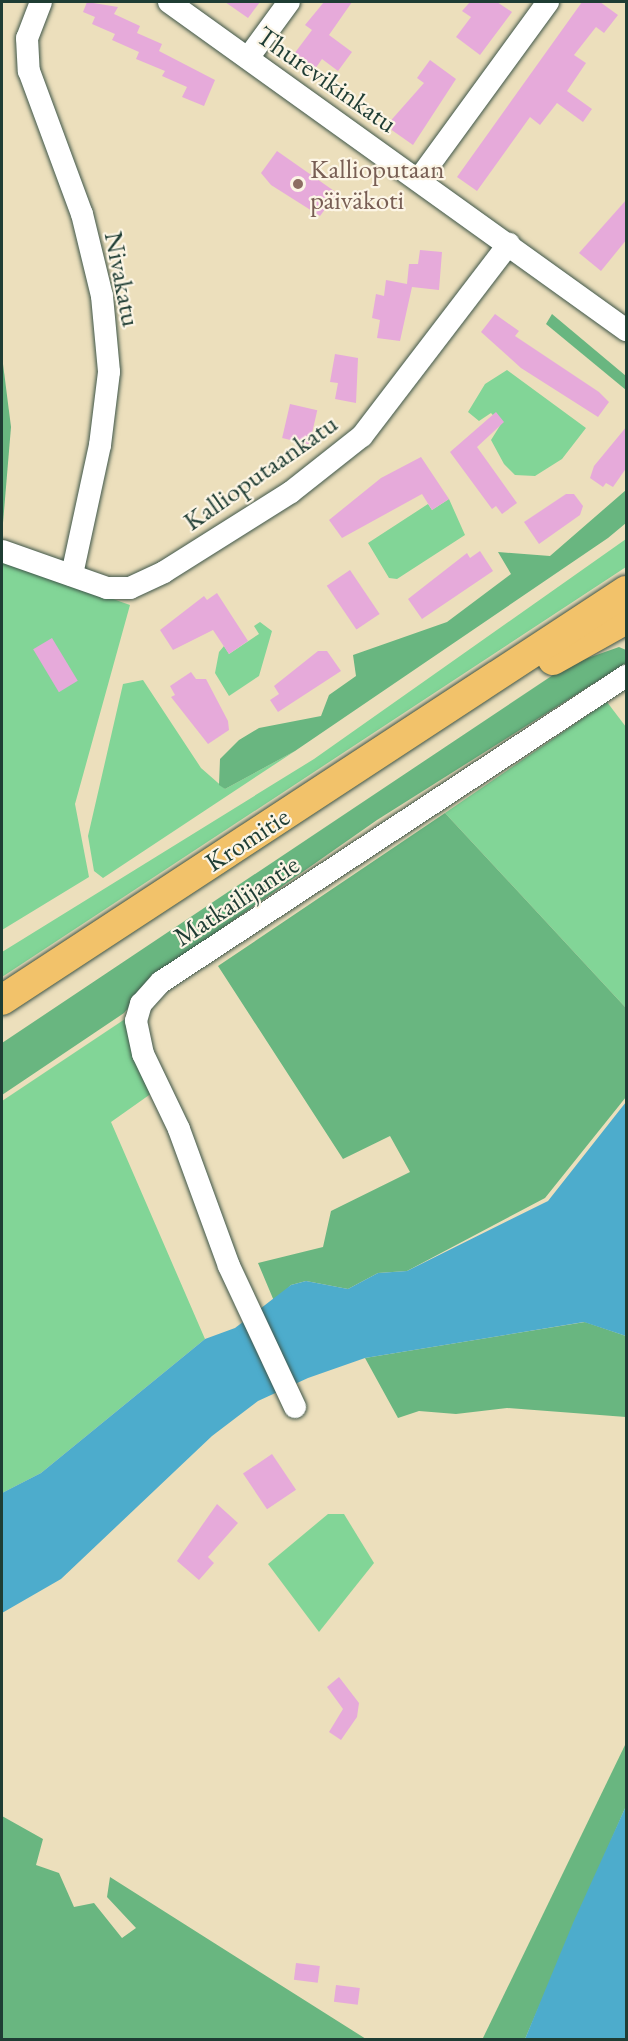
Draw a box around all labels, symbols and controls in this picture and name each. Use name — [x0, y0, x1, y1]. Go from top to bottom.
street label: Thurevikinkatu — [251, 19, 403, 139]
place label: Kallioputaan päiväkoti — [310, 152, 445, 215]
marker: Kallioputaan päiväkoti — [291, 177, 305, 191]
street label: Nivakatu — [98, 229, 148, 329]
street label: Kallioputaankatu — [177, 407, 343, 537]
street label: Kromitie — [199, 800, 295, 878]
street label: Matkailijantie — [167, 847, 305, 953]

